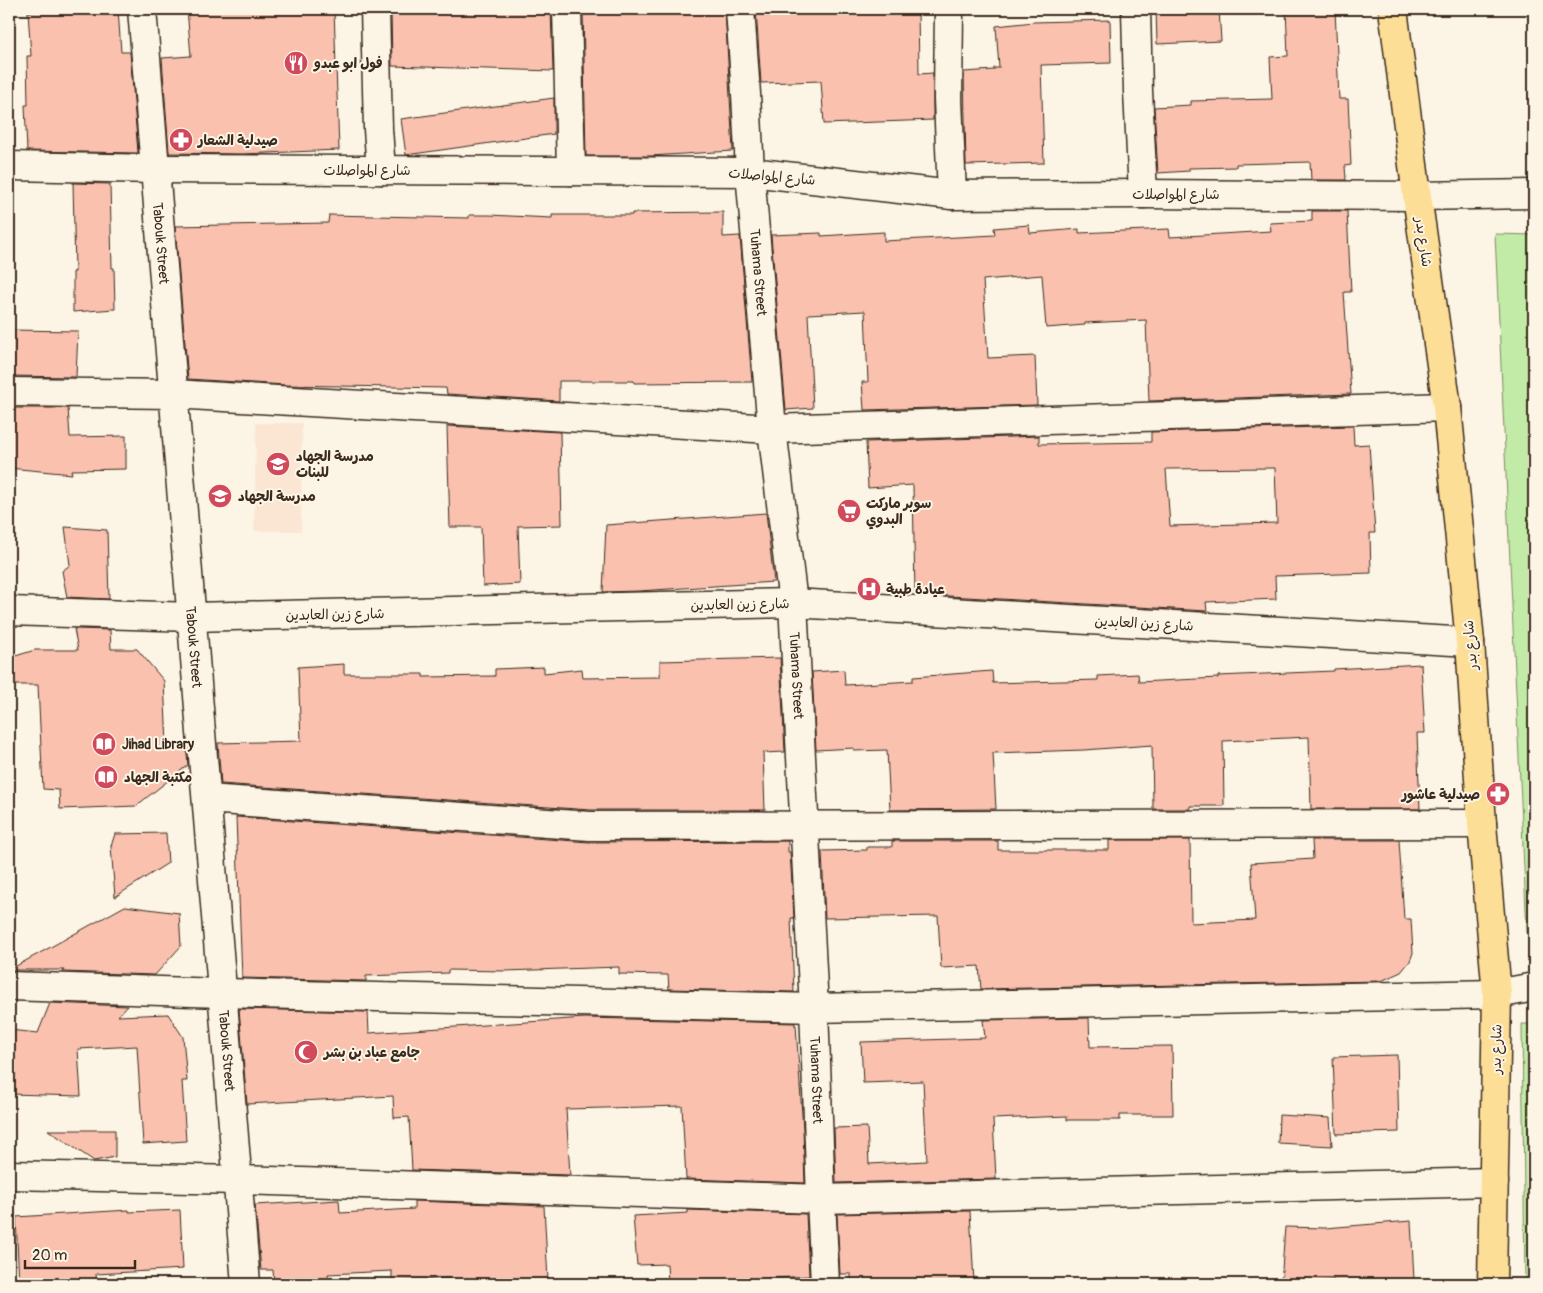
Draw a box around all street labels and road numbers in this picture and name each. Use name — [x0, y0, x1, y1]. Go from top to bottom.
street label: شارع المواصلات — [323, 162, 411, 180]
street label: شارع المواصلات — [728, 164, 816, 190]
street label: شارع المواصلات — [1132, 186, 1220, 204]
street label: Tabouk Street — [149, 202, 172, 285]
street label: شارع بدر — [1410, 215, 1435, 268]
street label: Tuhama Street — [746, 228, 770, 317]
street label: شارع زين العابدين — [690, 595, 790, 615]
street label: Tabouk Street — [182, 605, 205, 689]
street label: شارع زين العابدين — [285, 605, 385, 625]
street label: شارع زين العابدين — [1094, 612, 1194, 636]
street label: شارع بدر — [1460, 619, 1482, 672]
street label: Tuhama Street — [785, 631, 807, 720]
street label: Tabouk Street — [215, 1009, 238, 1092]
street label: شارع بدر — [1488, 1024, 1506, 1075]
street label: Tuhama Street — [806, 1036, 826, 1124]

